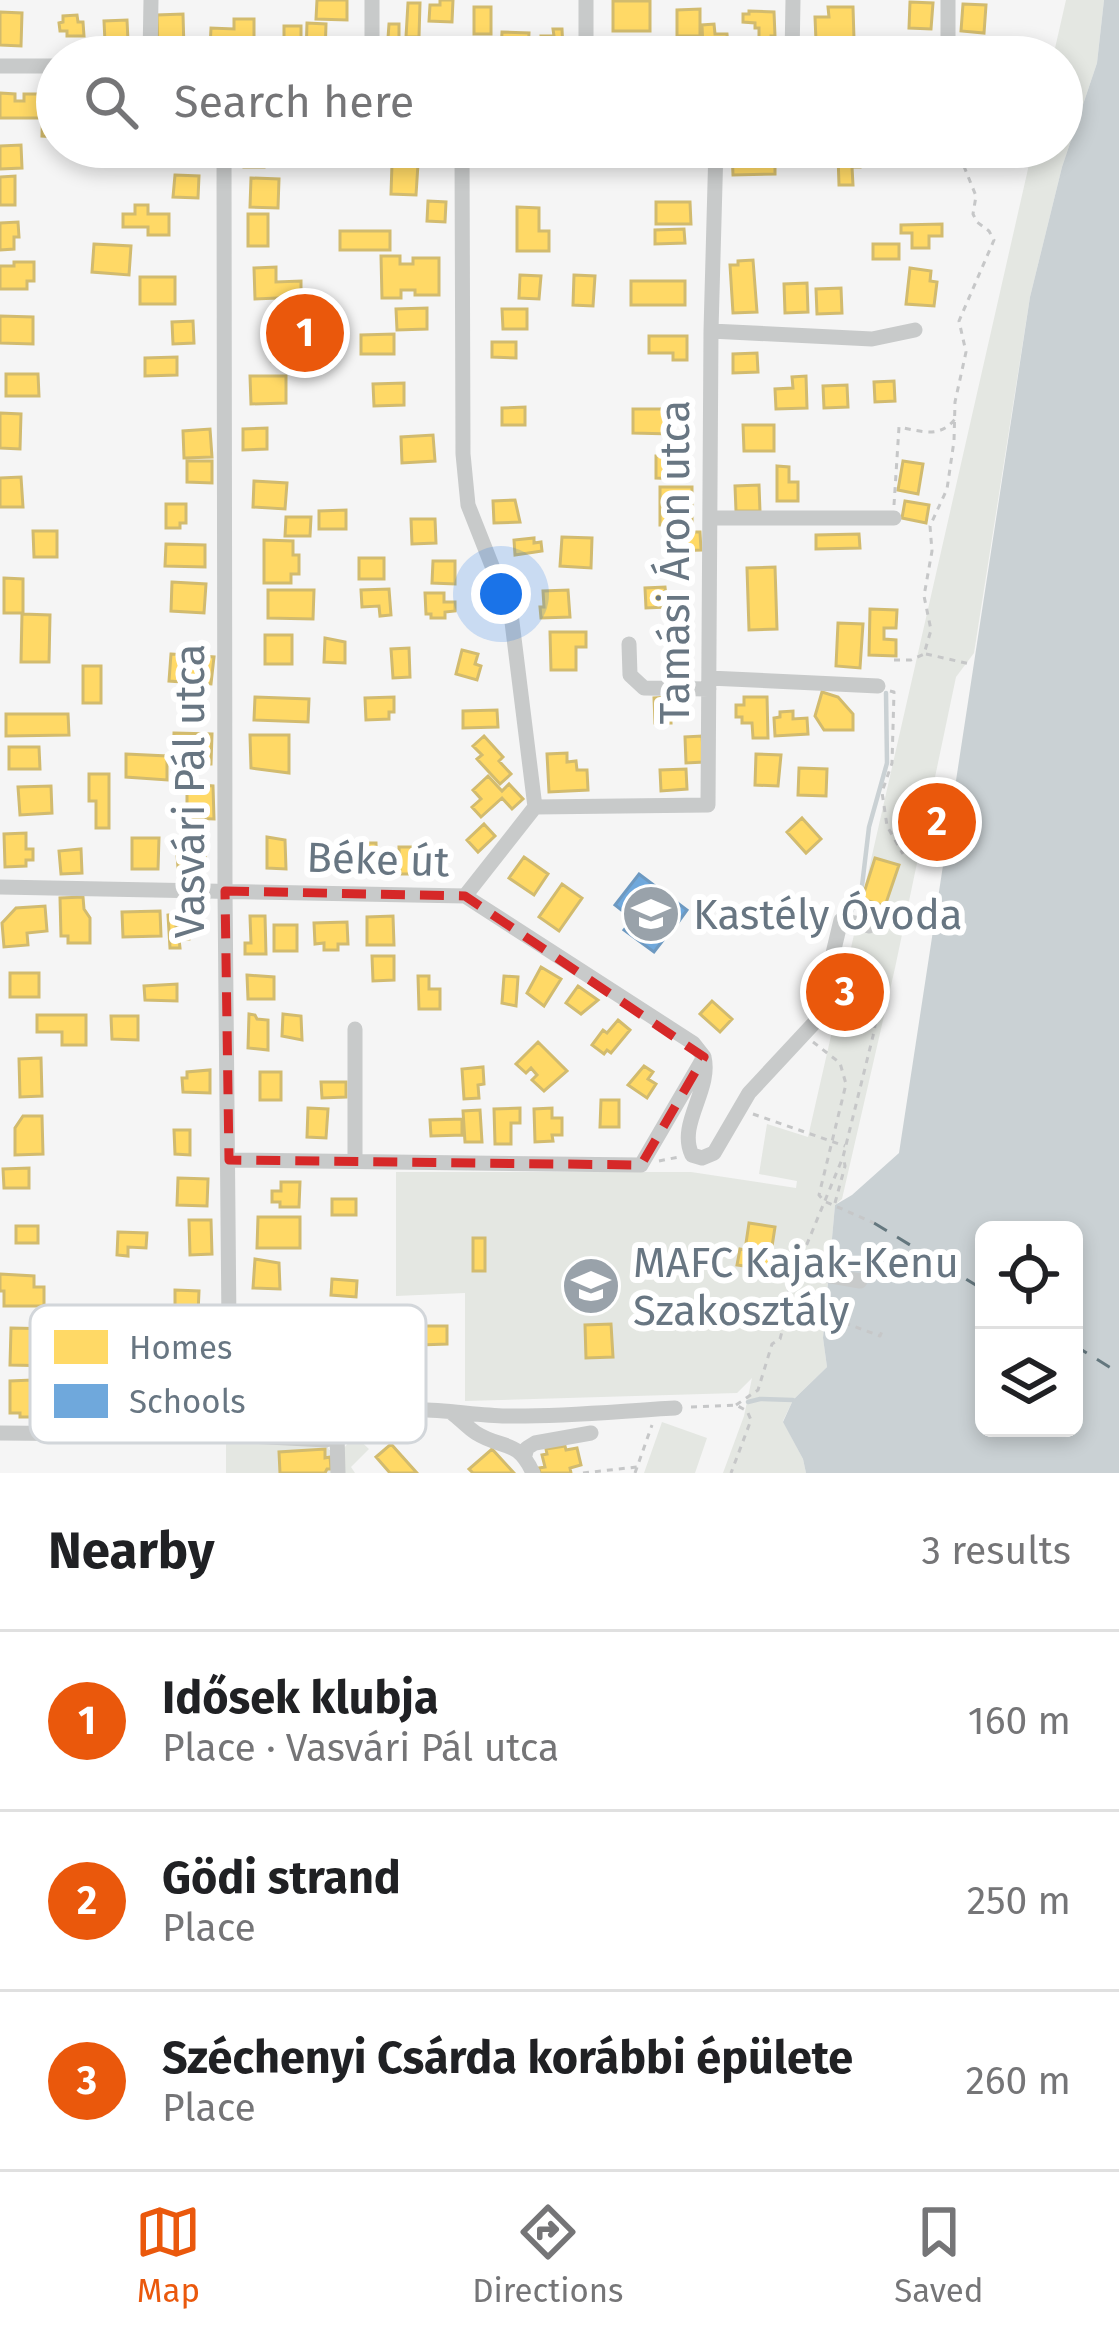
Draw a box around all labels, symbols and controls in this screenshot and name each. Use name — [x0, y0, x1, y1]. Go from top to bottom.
search box — [36, 36, 1083, 168]
icon: search — [78, 69, 144, 135]
text: Search here — [174, 75, 414, 129]
pin: 1 — [266, 288, 344, 378]
street label: Tamási Áron utca — [650, 400, 700, 724]
your location — [471, 564, 531, 624]
street label: Vasvári Pál utca — [165, 644, 215, 938]
pin: 2 — [898, 777, 976, 867]
street label: Béke út — [306, 833, 451, 888]
school or university icon: Kastély Óvoda — [620, 883, 682, 945]
place label: Kastély Óvoda — [693, 890, 963, 940]
pin: 3 — [806, 947, 884, 1037]
map controls — [975, 1221, 1083, 1437]
button: locate — [975, 1221, 1083, 1329]
place label: MAFC Kajak-Kenu Szakosztály — [633, 1238, 959, 1336]
school or university icon: MAFC Kajak-Kenu Szakosztály — [560, 1255, 622, 1317]
legend — [30, 1305, 426, 1443]
text: Homes — [129, 1328, 232, 1368]
button: layers — [975, 1329, 1083, 1437]
text: Schools — [129, 1382, 246, 1422]
text: Nearby — [48, 1520, 214, 1582]
text: 3 results — [921, 1528, 1071, 1574]
text: Idősek klubja — [162, 1671, 439, 1725]
text: 1 — [78, 1698, 96, 1744]
text: 160 m — [968, 1698, 1071, 1744]
text: Place · Vasvári Pál utca — [162, 1725, 559, 1771]
text: Gödi strand — [162, 1851, 401, 1905]
text: 2 — [77, 1878, 97, 1924]
text: 250 m — [967, 1878, 1071, 1924]
text: Place — [162, 1905, 256, 1951]
text: Széchenyi Csárda korábbi épülete — [162, 2031, 853, 2085]
text: 3 — [77, 2058, 97, 2104]
text: 260 m — [965, 2058, 1071, 2104]
text: Place — [162, 2085, 256, 2131]
tab: Map — [135, 2199, 201, 2311]
tab: Directions — [472, 2199, 624, 2311]
tab: Saved — [894, 2199, 984, 2311]

